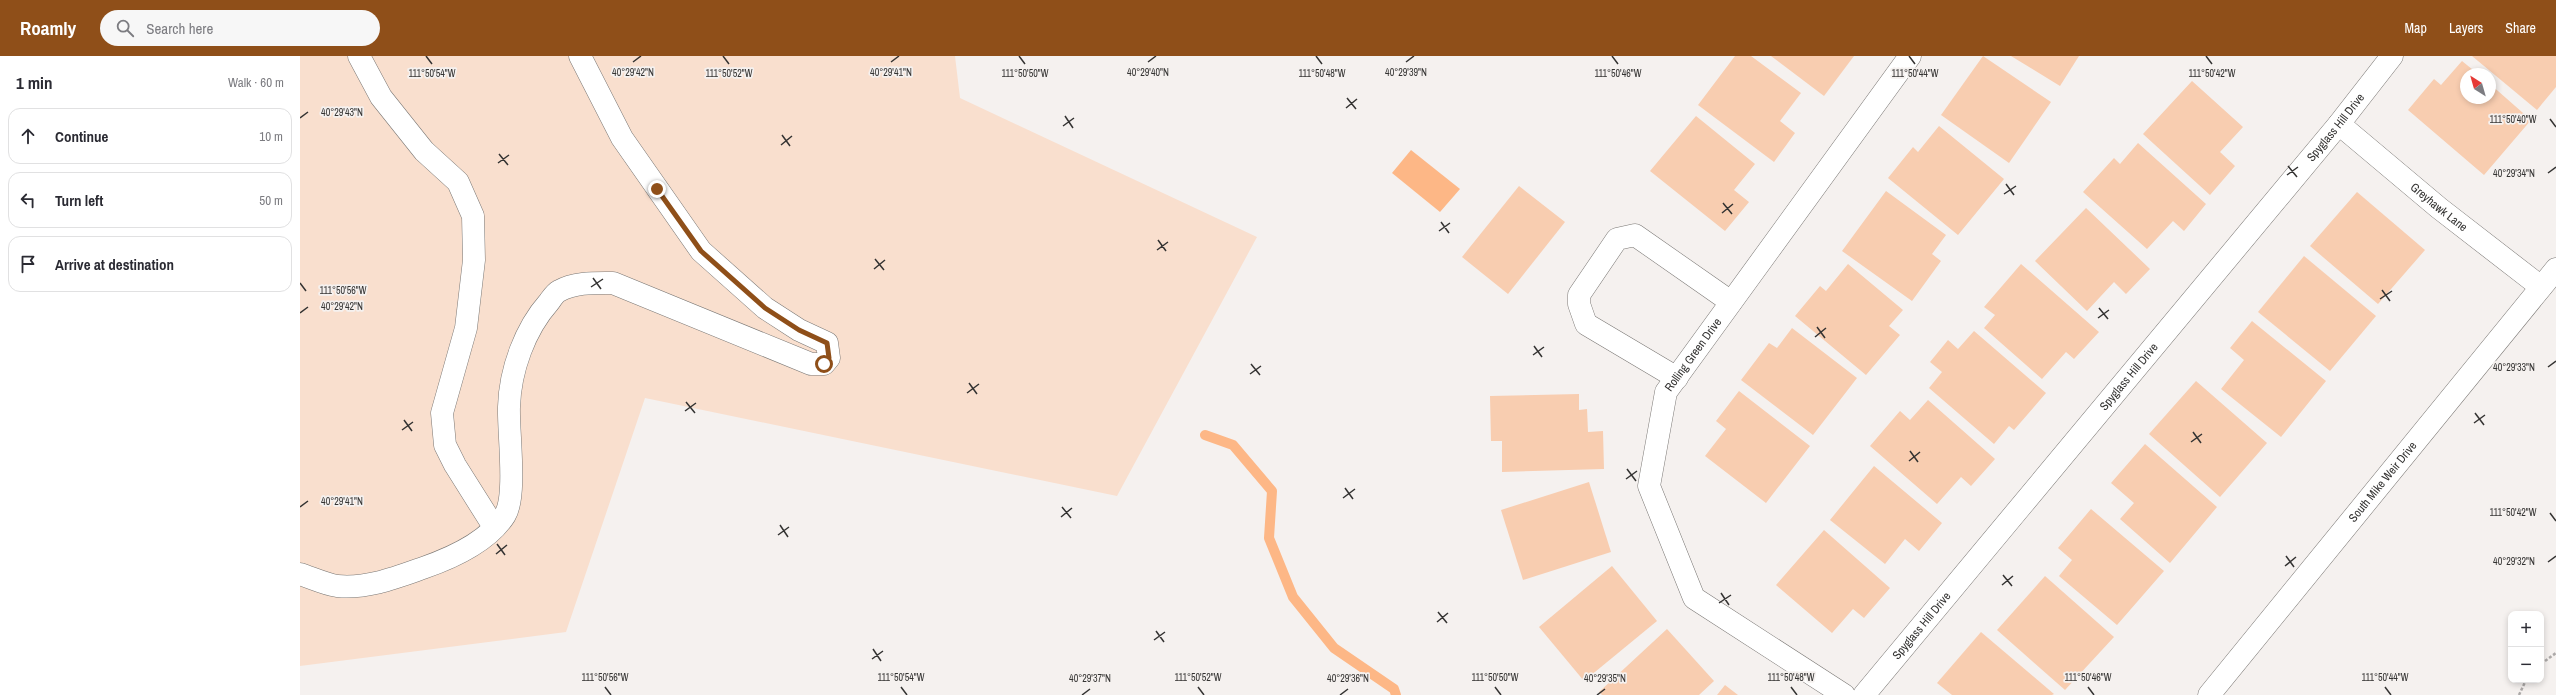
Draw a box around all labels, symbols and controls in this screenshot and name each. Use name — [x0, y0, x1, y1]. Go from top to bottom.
search box — [100, 10, 380, 46]
text: Roamly — [20, 15, 76, 41]
icon: search — [114, 17, 136, 39]
text: Search here — [146, 18, 213, 39]
text: Map — [2405, 19, 2427, 37]
text: Layers — [2449, 19, 2483, 37]
text: Share — [2505, 19, 2536, 37]
text: 40°29'42"N — [612, 66, 654, 79]
text: 40°29'41"N — [870, 66, 912, 79]
text: 40°29'40"N — [1127, 66, 1169, 79]
text: 40°29'39"N — [1385, 66, 1427, 79]
text: 111°50'54"W — [409, 67, 456, 80]
text: 111°50'52"W — [706, 67, 753, 80]
text: 111°50'50"W — [1002, 67, 1049, 80]
text: 111°50'48"W — [1299, 67, 1346, 80]
text: 111°50'46"W — [1595, 67, 1642, 80]
text: 111°50'44"W — [1892, 67, 1939, 80]
text: 111°50'42"W — [2189, 67, 2236, 80]
north arrow — [2460, 68, 2496, 104]
text: 1 min — [16, 71, 52, 94]
text: Walk · 60 m — [228, 74, 284, 91]
street label: Spyglass Hill Drive — [2303, 90, 2368, 165]
text: 40°29'43"N — [321, 106, 363, 119]
text: 111°50'40"W — [2490, 113, 2537, 126]
icon: ahead — [17, 125, 39, 147]
text: Continue — [55, 126, 108, 147]
text: 10 m — [259, 128, 283, 145]
text: 40°29'34"N — [2493, 167, 2535, 180]
street label: Greyhawk Lane — [2407, 179, 2471, 235]
route end — [648, 180, 666, 198]
icon: left — [17, 189, 39, 211]
text: Turn left — [55, 190, 103, 211]
text: 50 m — [259, 192, 283, 209]
icon: arrive — [17, 253, 39, 275]
text: Arrive at destination — [55, 254, 174, 275]
text: 111°50'56"W — [320, 284, 367, 297]
text: 40°29'42"N — [321, 300, 363, 313]
street label: Rolling Green Drive — [1661, 315, 1725, 395]
street label: Spyglass Hill Drive — [2096, 340, 2162, 414]
route start — [815, 355, 833, 373]
text: 40°29'33"N — [2493, 361, 2535, 374]
street label: South Mike Weir Drive — [2345, 438, 2420, 525]
text: 40°29'41"N — [321, 495, 363, 508]
text: 111°50'42"W — [2490, 506, 2537, 519]
text: 40°29'32"N — [2493, 555, 2535, 568]
street label: Spyglass Hill Drive — [1889, 589, 1954, 663]
map controls — [2508, 611, 2544, 683]
button: + — [2508, 611, 2544, 647]
button: − — [2508, 647, 2544, 683]
text: 111°50'56"W — [582, 671, 629, 684]
text: 111°50'54"W — [878, 671, 925, 684]
text: 111°50'52"W — [1175, 671, 1222, 684]
text: 111°50'50"W — [1472, 671, 1519, 684]
text: 111°50'48"W — [1768, 671, 1815, 684]
text: 111°50'46"W — [2065, 671, 2112, 684]
text: 111°50'44"W — [2362, 671, 2409, 684]
text: 40°29'37"N — [1069, 672, 1111, 685]
text: 40°29'36"N — [1327, 672, 1369, 685]
text: 40°29'35"N — [1584, 672, 1626, 685]

